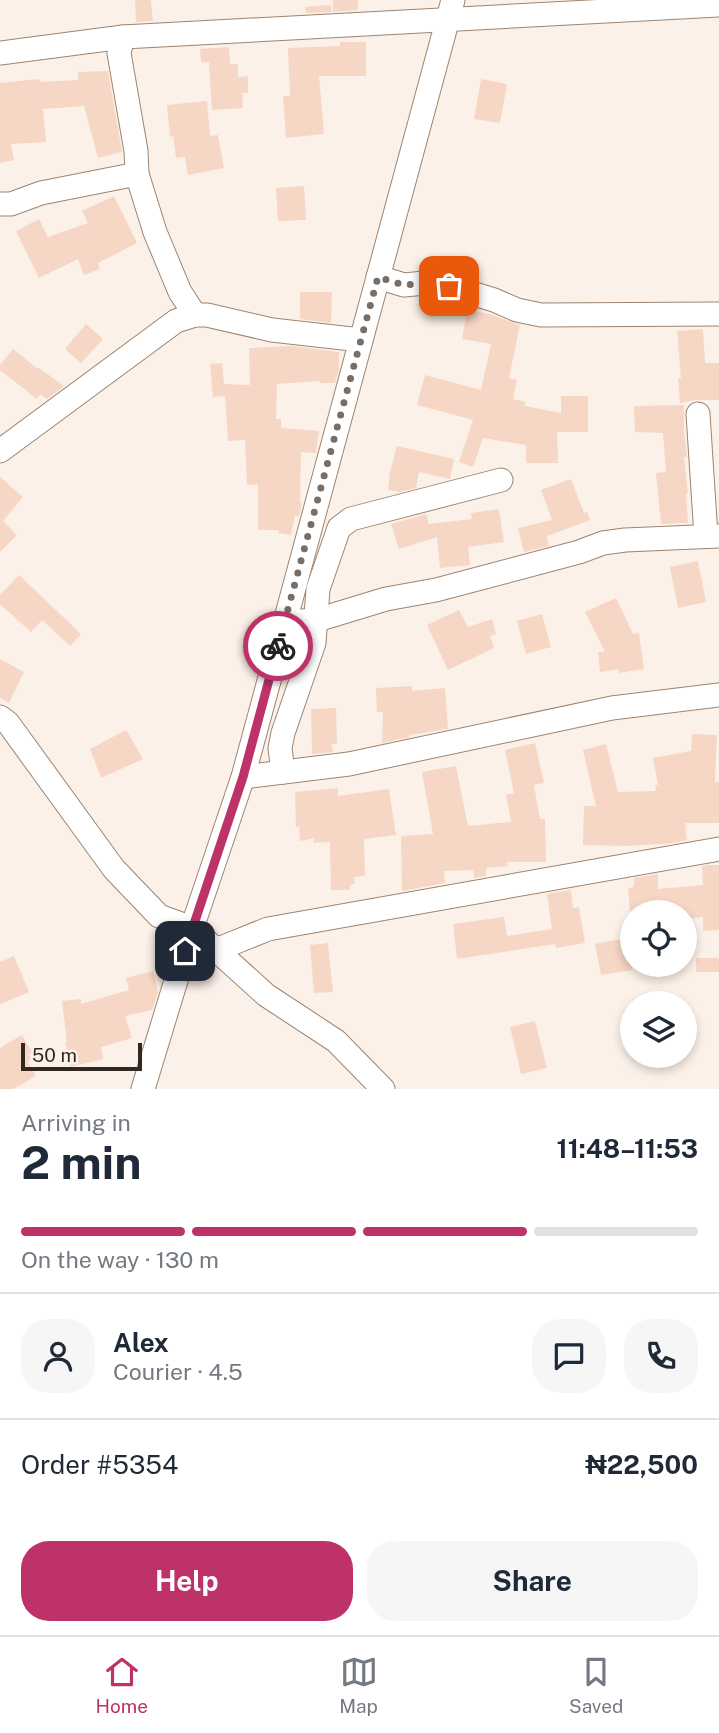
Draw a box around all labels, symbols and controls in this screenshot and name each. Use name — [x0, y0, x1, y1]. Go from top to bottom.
pin — [419, 256, 479, 316]
icon: bag — [430, 267, 468, 305]
courier — [243, 611, 313, 681]
icon: bike — [259, 627, 297, 665]
map controls — [620, 900, 697, 1068]
button: locate — [620, 900, 697, 977]
pin — [155, 921, 215, 981]
icon: home — [166, 932, 204, 970]
button: layers — [620, 991, 697, 1068]
scale bar — [21, 1040, 142, 1072]
text: 50 m — [32, 1044, 77, 1066]
text: Arriving in — [21, 1109, 131, 1136]
text: 11:48–11:53 — [557, 1133, 698, 1164]
text: 2 min — [21, 1135, 141, 1189]
text: On the way · 130 m — [21, 1246, 219, 1273]
button: person — [21, 1319, 95, 1393]
button: chat — [532, 1319, 606, 1393]
button: phone — [624, 1319, 698, 1393]
text: Alex — [113, 1327, 169, 1358]
text: Courier · 4.5 — [113, 1358, 243, 1385]
text: Order #5354 — [21, 1449, 178, 1480]
text: ₦22,500 — [585, 1449, 698, 1480]
button: Help — [21, 1541, 353, 1621]
button: Share — [367, 1541, 698, 1621]
tab: Home — [96, 1653, 148, 1717]
tab: Map — [339, 1653, 378, 1717]
tab: Saved — [569, 1653, 623, 1717]

